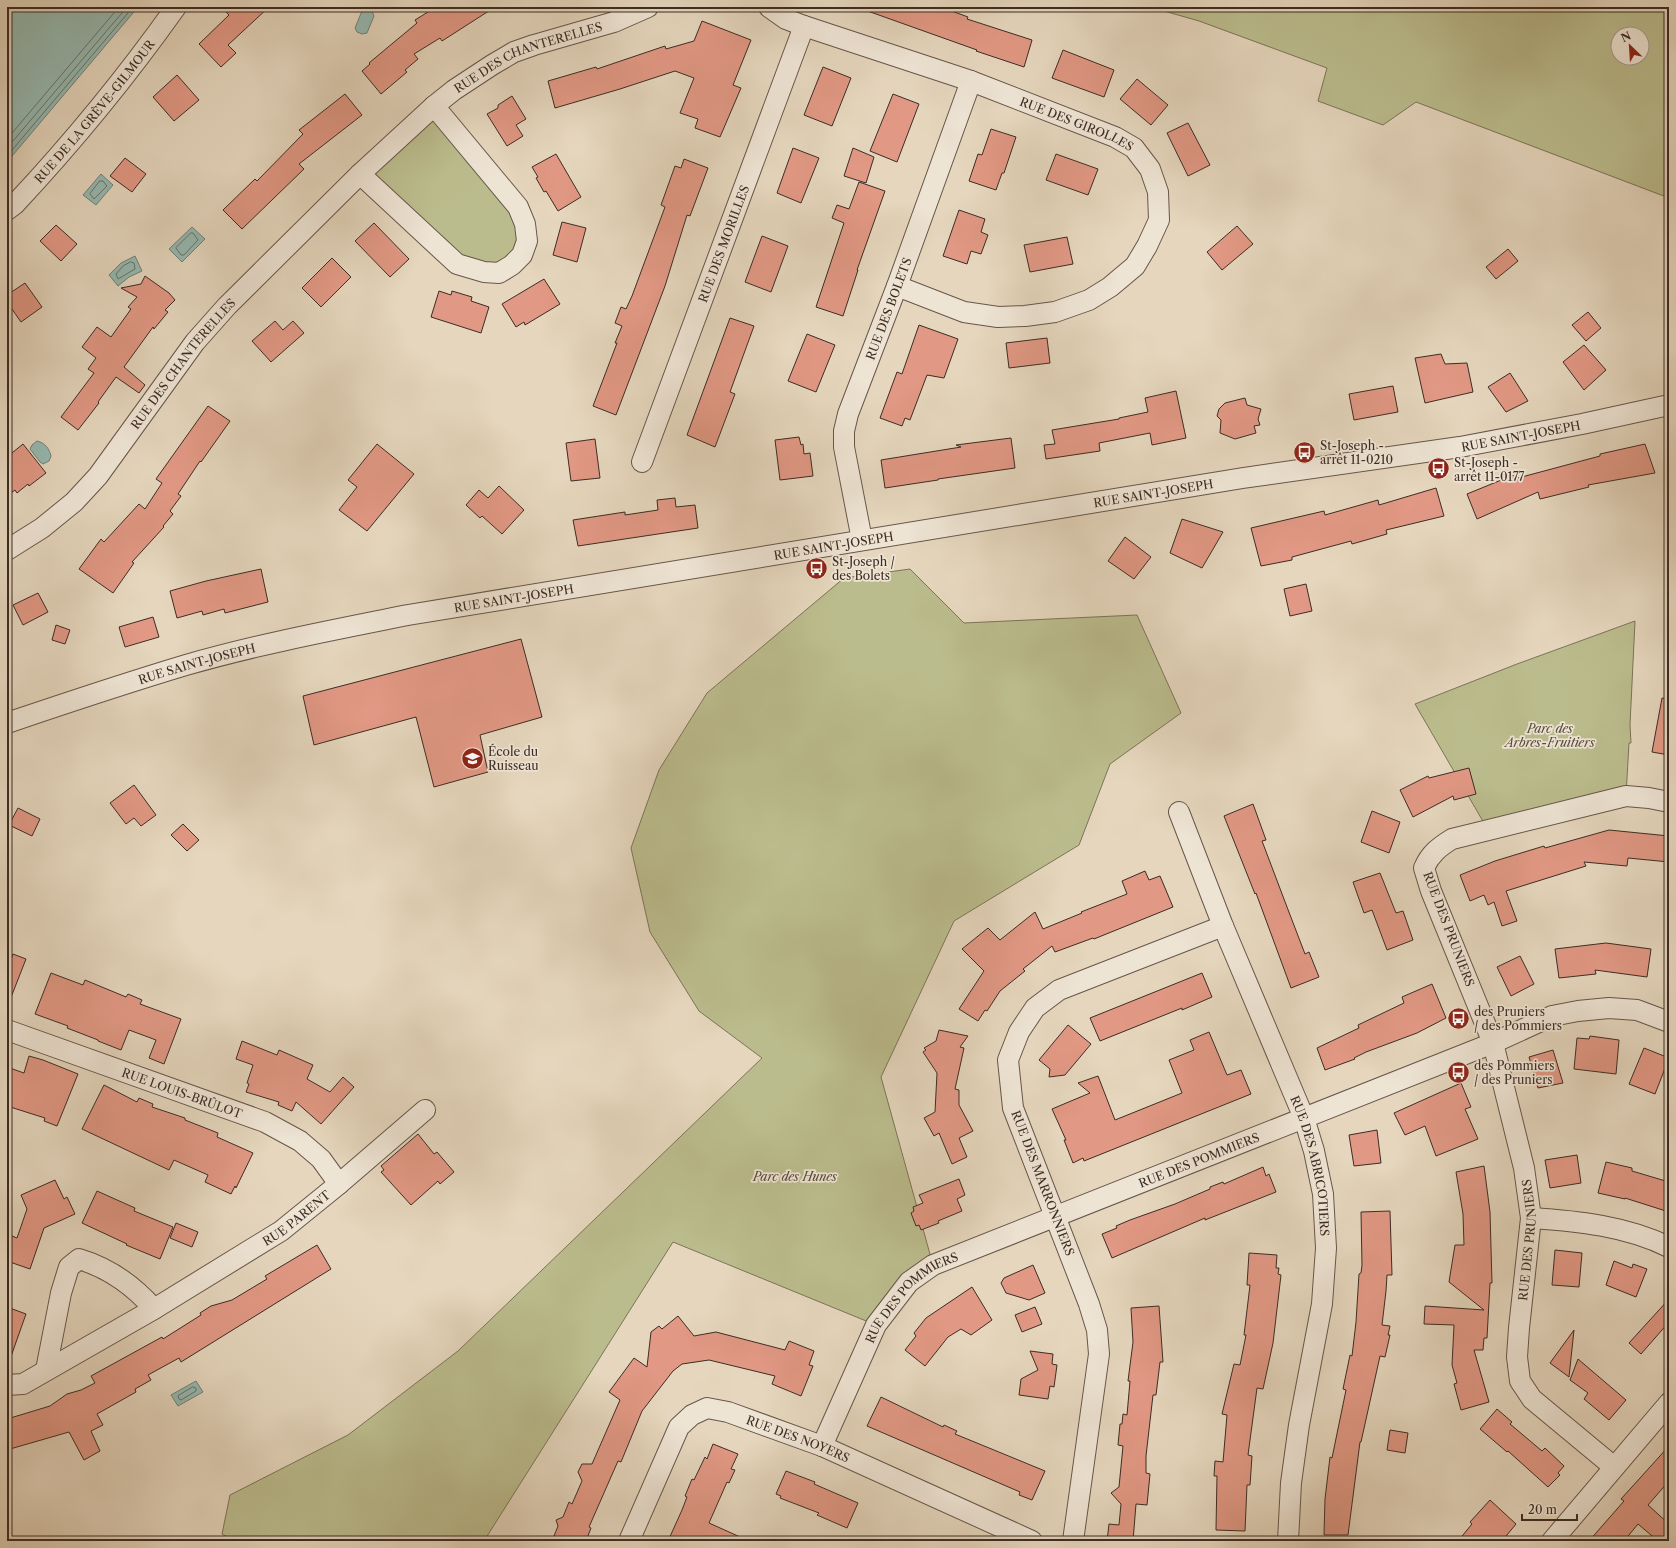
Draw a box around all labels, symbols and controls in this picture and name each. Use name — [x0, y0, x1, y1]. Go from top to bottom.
street label: RUE DES CHANTERELLES — [451, 18, 604, 96]
north arrow — [1610, 26, 1650, 66]
text: N — [1618, 28, 1633, 45]
street label: RUE DE LA GRÈVE-GILMOUR — [31, 36, 158, 186]
street label: RUE DES GIROLLES — [1018, 93, 1136, 154]
street label: RUE DES MORILLES — [695, 183, 752, 304]
street label: RUE DES BOLETS — [862, 255, 914, 362]
street label: RUE DES CHANTERELLES — [127, 295, 238, 432]
street label: RUE SAINT-JOSEPH — [1460, 417, 1582, 454]
place label: St-Joseph - arrêt 11-0210 — [1320, 438, 1393, 467]
bus stop icon: St-Joseph - arrêt 11-0210 — [1291, 439, 1317, 465]
place label: St-Joseph - arrêt 11-0177 — [1454, 455, 1525, 484]
bus stop icon: St-Joseph - arrêt 11-0177 — [1425, 456, 1451, 482]
street label: RUE SAINT-JOSEPH — [1092, 476, 1214, 510]
street label: RUE SAINT-JOSEPH — [773, 528, 895, 562]
place label: St-Joseph / des Bolets — [832, 554, 895, 583]
bus stop icon: St-Joseph / des Bolets — [804, 555, 830, 581]
street label: RUE SAINT-JOSEPH — [453, 580, 575, 615]
street label: RUE SAINT-JOSEPH — [136, 640, 257, 687]
park label: Parc des Arbres-Fruitiers — [1503, 721, 1596, 750]
place label: École du Ruisseau — [488, 743, 539, 773]
school or university icon: École du Ruisseau — [459, 745, 485, 771]
street label: RUE DES PRUNIERS — [1420, 869, 1478, 989]
place label: des Pruniers / des Pommiers — [1474, 1004, 1562, 1033]
bus stop icon: des Pruniers / des Pommiers — [1446, 1005, 1472, 1031]
place label: des Pommiers / des Pruniers — [1474, 1058, 1554, 1087]
bus stop icon: des Pommiers / des Pruniers — [1446, 1059, 1472, 1085]
street label: RUE LOUIS-BRÛLOT — [120, 1064, 244, 1121]
street label: RUE DES ABRICOTIERS — [1288, 1093, 1333, 1237]
street label: RUE DES MARRONNIERS — [1008, 1108, 1078, 1258]
street label: RUE DES POMMIERS — [1136, 1129, 1261, 1190]
park label: Parc des Hunes — [752, 1169, 838, 1184]
street label: RUE DES PRUNIERS — [1515, 1178, 1538, 1301]
street label: RUE PARENT — [259, 1187, 333, 1248]
street label: RUE DES POMMIERS — [862, 1248, 960, 1345]
street label: RUE DES NOYERS — [744, 1412, 852, 1465]
scale bar — [1522, 1496, 1577, 1522]
text: 20 m — [1528, 1502, 1557, 1517]

